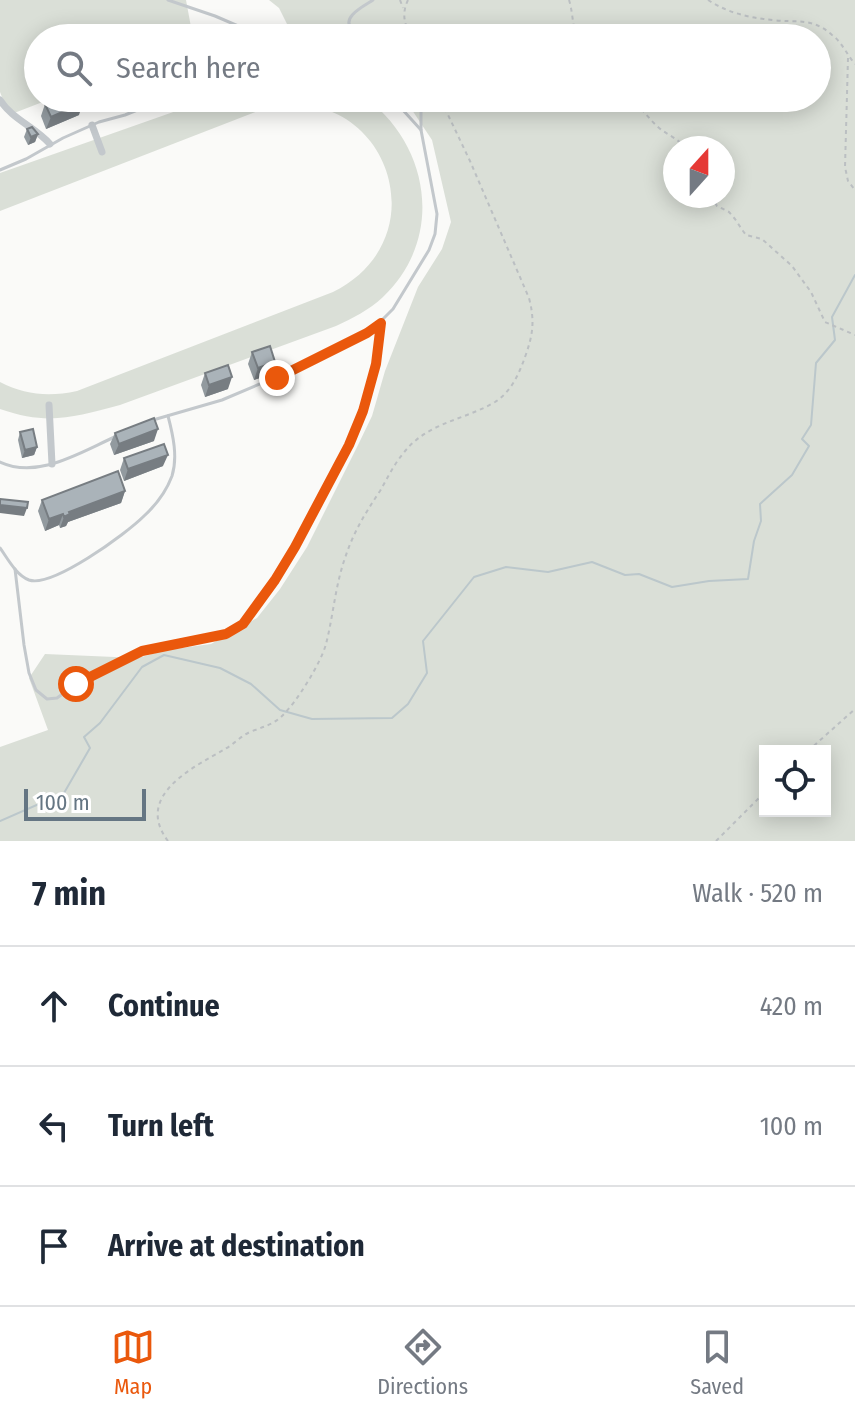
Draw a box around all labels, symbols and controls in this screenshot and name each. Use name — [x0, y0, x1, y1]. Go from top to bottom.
search box — [24, 24, 831, 112]
icon: search — [52, 46, 96, 90]
text: Search here — [116, 50, 261, 86]
north arrow — [663, 136, 735, 208]
route end — [259, 360, 295, 396]
route start — [58, 666, 94, 702]
map controls — [759, 745, 831, 817]
button: locate — [759, 745, 831, 817]
scale bar — [24, 785, 146, 821]
text: 100 m — [36, 789, 90, 816]
text: 7 min — [32, 873, 106, 914]
text: Walk · 520 m — [692, 878, 823, 909]
icon: ahead — [32, 984, 76, 1028]
text: Continue — [108, 988, 220, 1024]
text: 420 m — [760, 991, 823, 1022]
icon: left — [32, 1104, 76, 1148]
text: Turn left — [108, 1108, 214, 1144]
text: 100 m — [760, 1111, 823, 1142]
icon: arrive — [32, 1224, 76, 1268]
text: Arrive at destination — [108, 1228, 365, 1264]
tab: Map — [111, 1325, 155, 1400]
tab: Directions — [377, 1325, 468, 1400]
tab: Saved — [690, 1325, 744, 1400]

